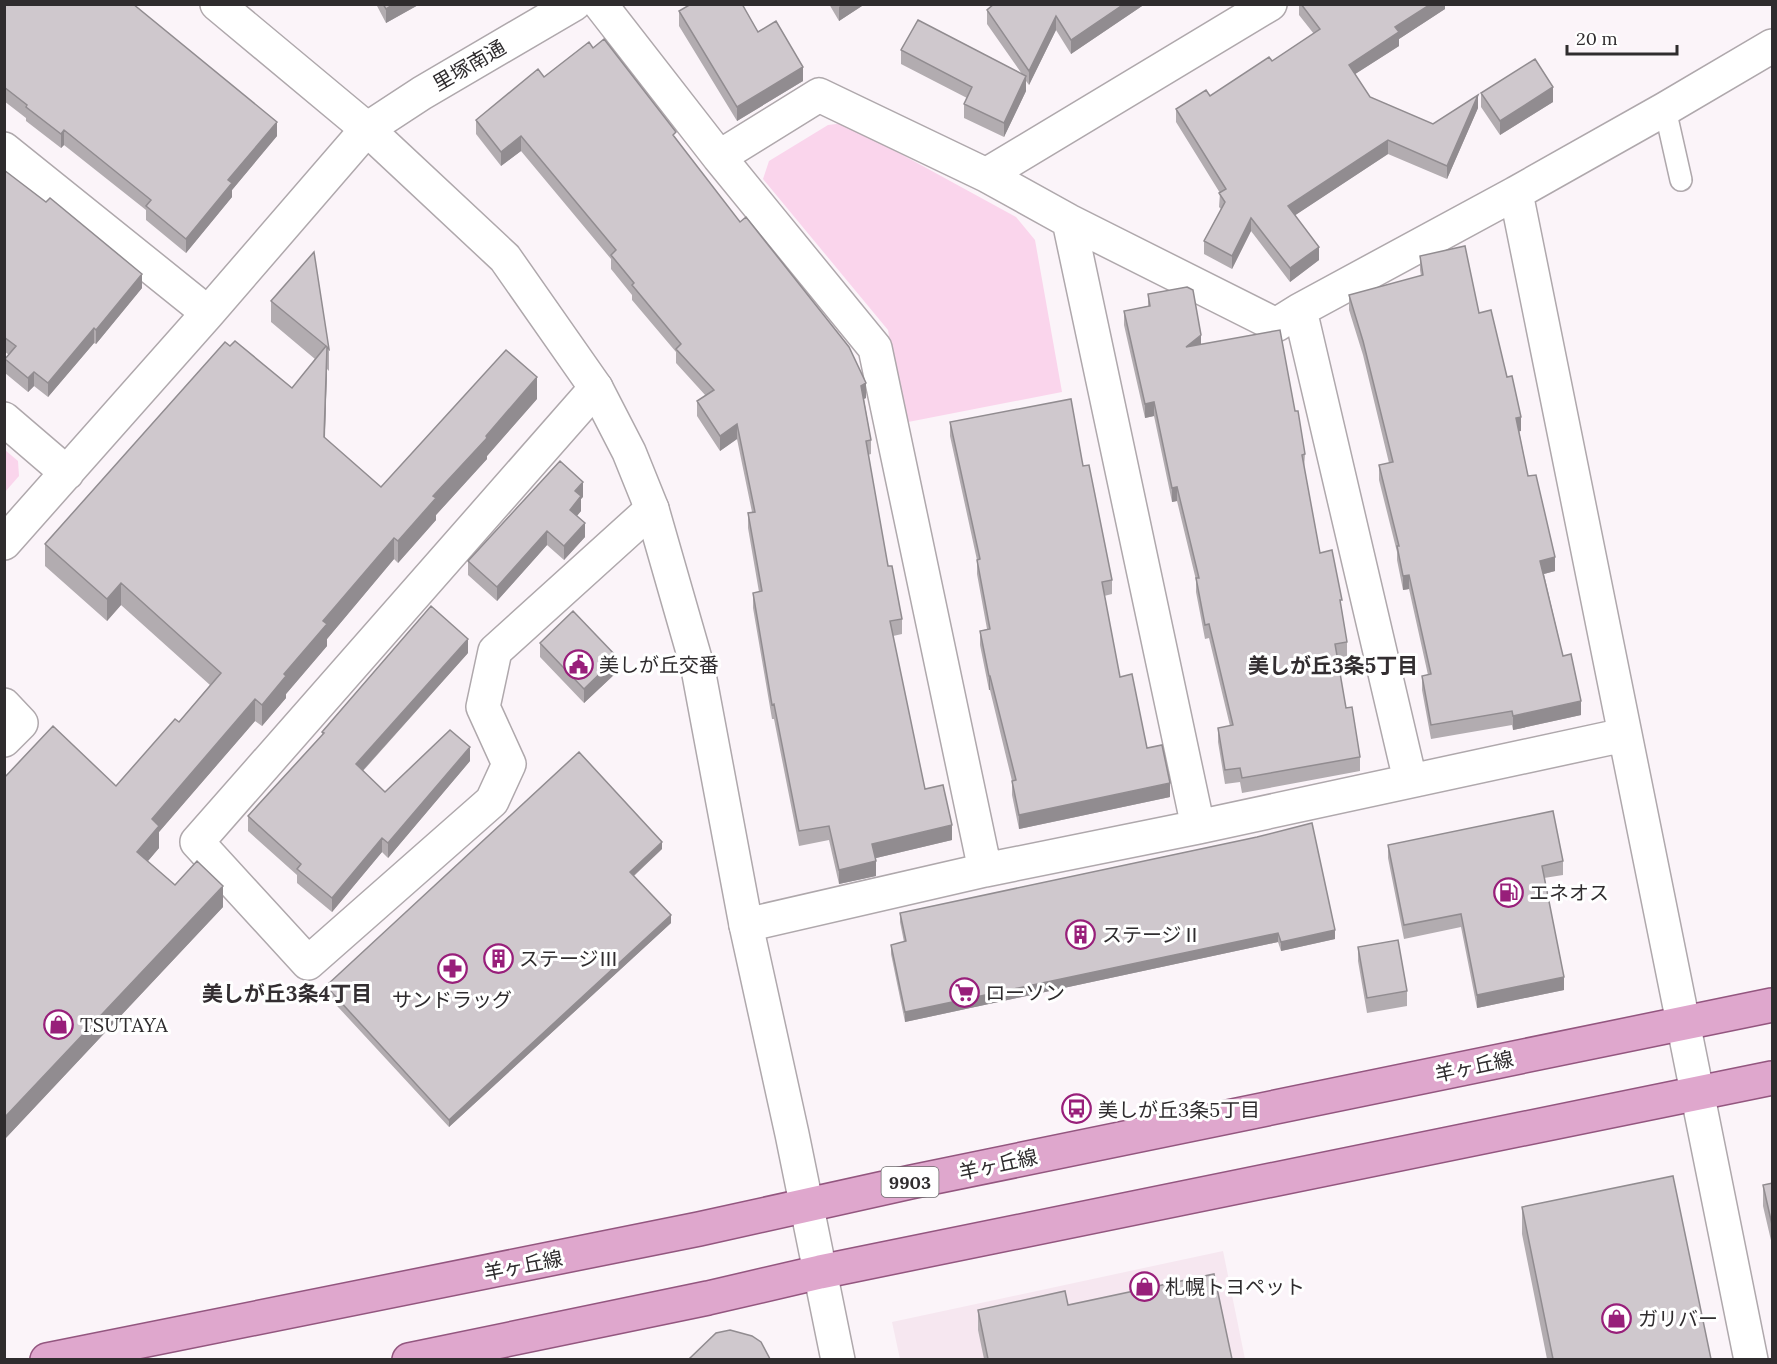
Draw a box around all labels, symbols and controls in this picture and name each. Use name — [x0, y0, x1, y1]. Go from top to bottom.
scale bar — [1567, 18, 1676, 56]
text: 20 m — [1576, 27, 1618, 50]
street label: 里塚南通 — [428, 34, 510, 96]
public building icon: 美しが丘交番 — [562, 648, 594, 680]
place label: 美しが丘交番 — [599, 652, 719, 677]
district label: 美しが丘3条5丁目 — [1248, 652, 1418, 679]
fuel station icon: エネオス — [1492, 876, 1524, 908]
place label: エネオス — [1529, 880, 1609, 905]
building icon: ステージⅡ — [1065, 918, 1097, 950]
place label: ステージⅡ — [1102, 922, 1202, 947]
building icon: ステージⅢ — [482, 942, 514, 974]
place label: ステージⅢ — [519, 946, 619, 971]
pharmacy icon: サンドラッグ — [436, 952, 468, 984]
supermarket icon: ローソン — [948, 976, 980, 1008]
district label: 美しが丘3条4丁目 — [202, 980, 372, 1007]
place label: ローソン — [985, 980, 1065, 1005]
place label: サンドラッグ — [392, 987, 512, 1012]
shop icon: TSUTAYA — [43, 1008, 75, 1040]
place label: TSUTAYA — [80, 1012, 168, 1037]
street label: 羊ヶ丘線 — [1432, 1045, 1516, 1087]
bus stop icon: 美しが丘3条5丁目 — [1061, 1093, 1093, 1125]
place label: 美しが丘3条5丁目 — [1098, 1097, 1260, 1122]
street label: 羊ヶ丘線 — [956, 1143, 1040, 1185]
road number: 9903 — [882, 1167, 938, 1197]
street label: 羊ヶ丘線 — [481, 1245, 565, 1285]
shop icon: 札幌トヨペット — [1128, 1270, 1160, 1302]
place label: 札幌トヨペット — [1165, 1274, 1305, 1299]
shop icon: ガリバー — [1601, 1302, 1633, 1334]
place label: ガリバー — [1638, 1306, 1718, 1331]

